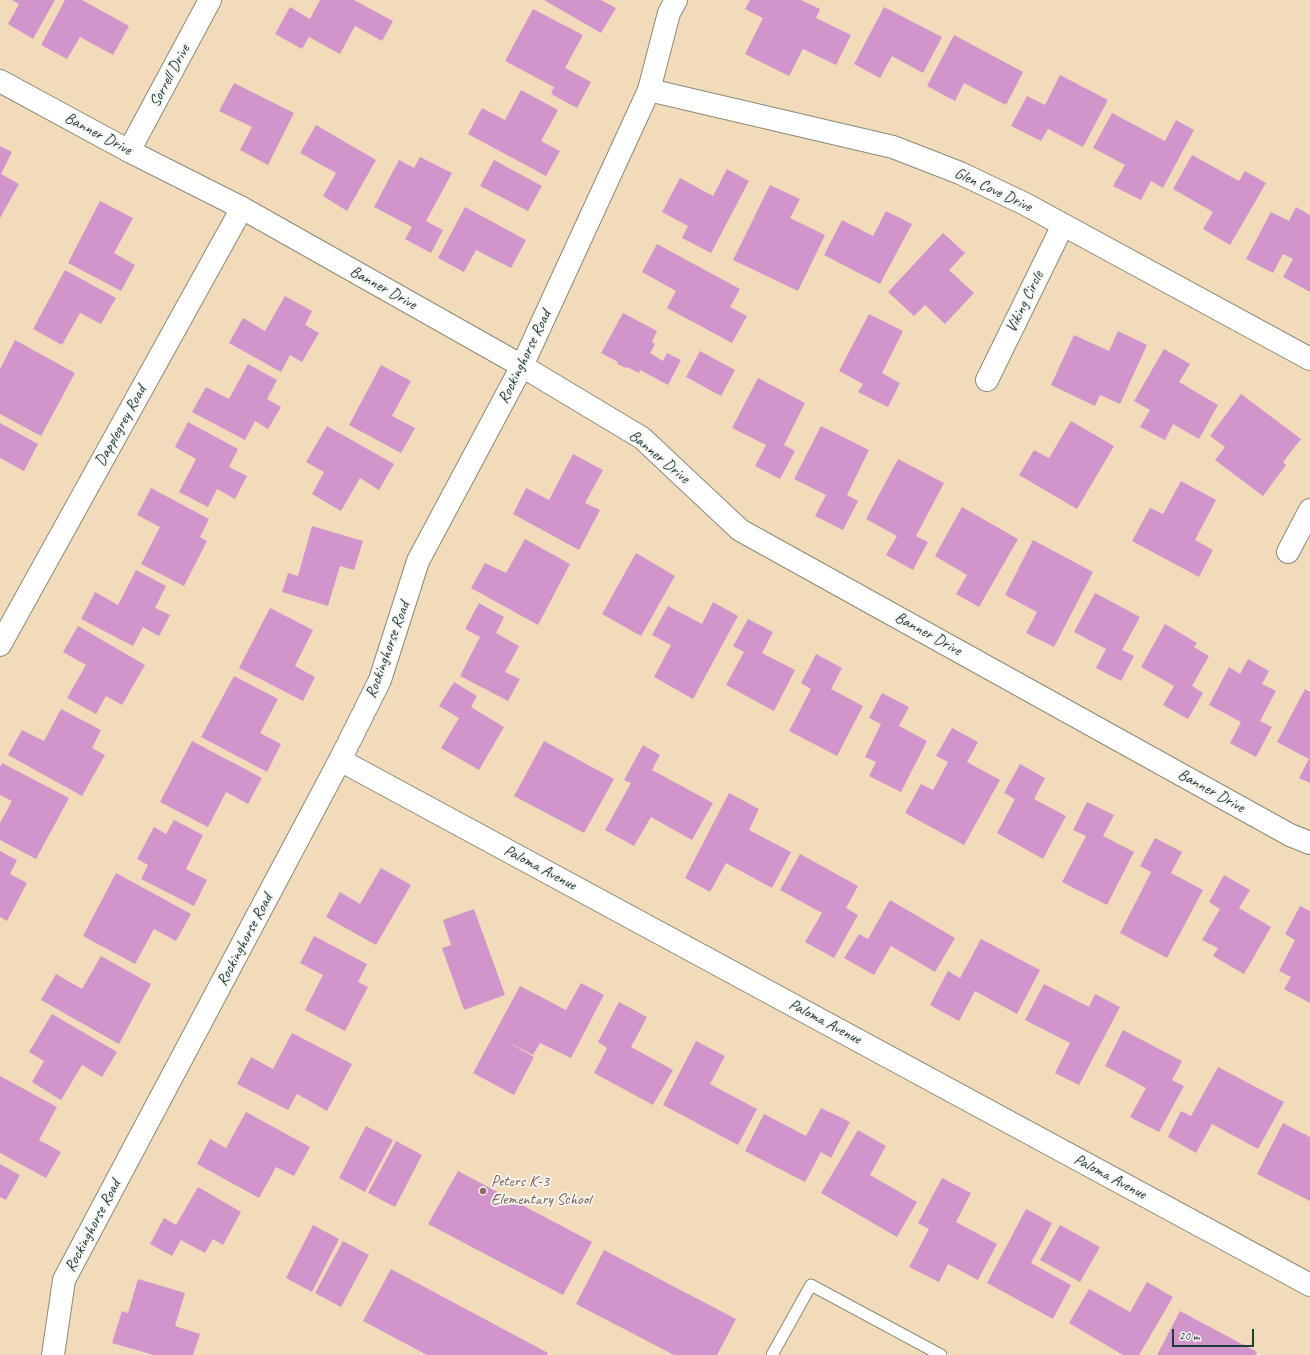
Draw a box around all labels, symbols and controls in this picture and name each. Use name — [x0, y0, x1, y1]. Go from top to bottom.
street label: Sorrell Drive — [146, 41, 194, 111]
street label: Banner Drive — [61, 108, 135, 160]
street label: Glen Cove Drive — [951, 164, 1035, 216]
street label: Banner Drive — [346, 262, 420, 314]
street label: Viking Circle — [1002, 268, 1048, 336]
street label: Rockinghorse Road — [494, 307, 556, 407]
street label: Dapplegrey Road — [91, 382, 151, 470]
street label: Banner Drive — [625, 426, 693, 488]
street label: Rockinghorse Road — [362, 599, 414, 701]
street label: Banner Drive — [891, 608, 965, 660]
street label: Banner Drive — [1174, 765, 1248, 817]
street label: Paloma Avenue — [501, 841, 579, 895]
street label: Rockinghorse Road — [213, 891, 277, 989]
street label: Paloma Avenue — [786, 995, 864, 1049]
street label: Paloma Avenue — [1071, 1150, 1149, 1204]
place label: Peters K-3 Elementary School — [491, 1172, 591, 1210]
street label: Rockinghorse Road — [61, 1177, 125, 1275]
marker: Peters K-3 Elementary School — [478, 1186, 488, 1196]
scale bar — [1174, 1321, 1256, 1347]
text: 20 m — [1179, 1328, 1199, 1344]

